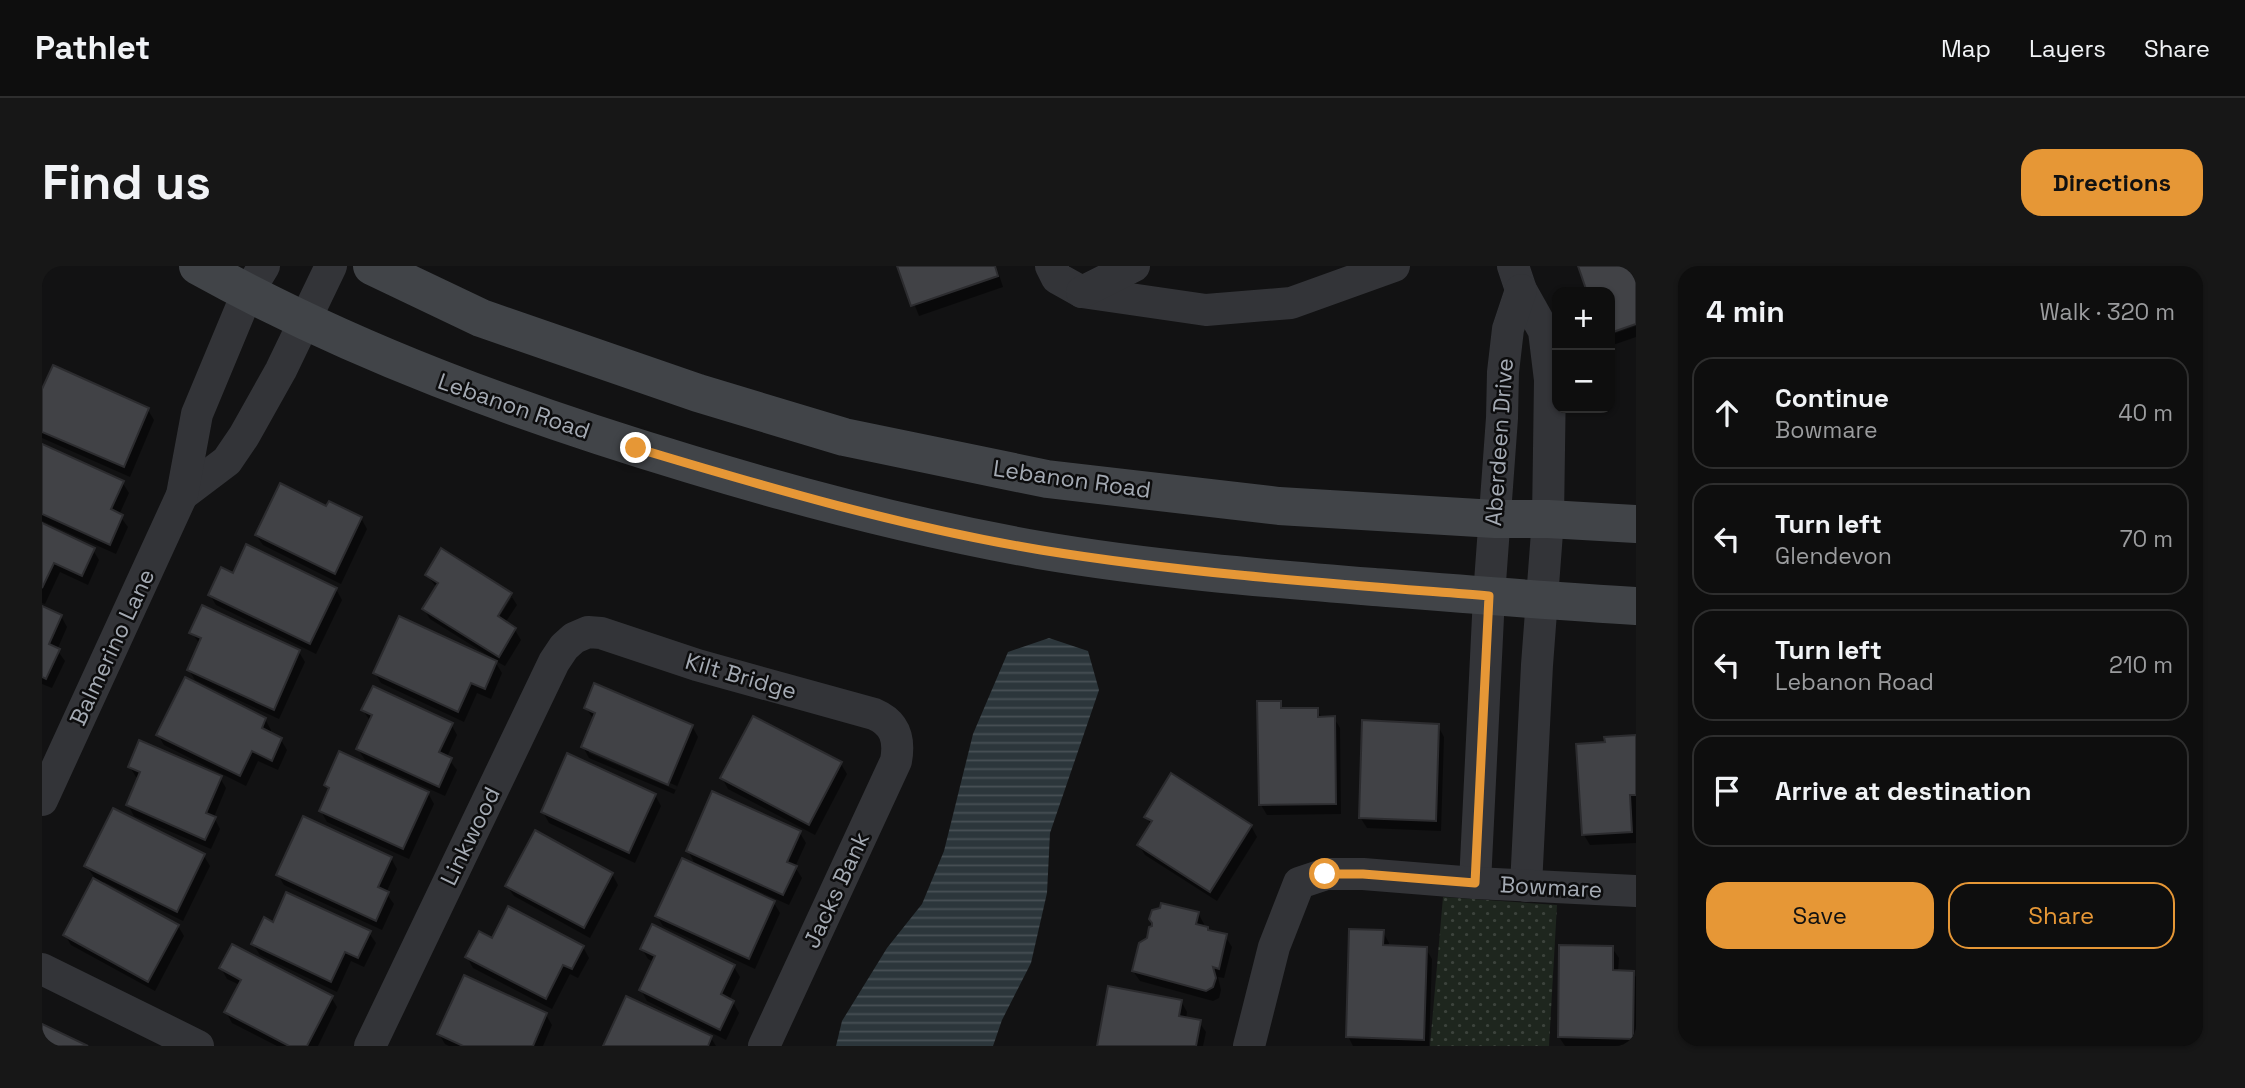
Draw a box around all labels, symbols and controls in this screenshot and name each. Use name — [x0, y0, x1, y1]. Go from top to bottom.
text: Pathlet — [35, 27, 150, 69]
text: Map — [1941, 33, 1991, 64]
text: Layers — [2029, 33, 2106, 64]
text: Share — [2144, 33, 2210, 64]
button: Directions — [2021, 149, 2203, 216]
text: Find us — [42, 151, 211, 213]
map controls — [1552, 287, 1615, 413]
button: + — [1552, 287, 1615, 350]
text: 4 min — [1706, 292, 1785, 331]
text: Walk · 320 m — [2040, 297, 2175, 327]
button: − — [1552, 350, 1615, 413]
street label: Aberdeen Drive — [1478, 357, 1520, 527]
street label: Lebanon Road — [434, 366, 594, 446]
text: Continue — [1775, 381, 1889, 415]
icon: ahead — [1708, 394, 1746, 432]
text: 40 m — [2118, 398, 2173, 428]
text: Bowmare — [1775, 415, 1878, 445]
route end — [620, 432, 651, 463]
street label: Lebanon Road — [991, 453, 1153, 505]
text: Turn left — [1775, 507, 1882, 541]
icon: left — [1708, 520, 1746, 558]
text: 70 m — [2120, 524, 2173, 554]
text: Glendevon — [1775, 541, 1892, 571]
street label: Balmerino Lane — [63, 564, 161, 730]
text: Turn left — [1775, 633, 1882, 667]
street label: Kilt Bridge — [682, 646, 800, 706]
icon: left — [1708, 646, 1746, 684]
text: 210 m — [2109, 650, 2173, 680]
text: Lebanon Road — [1775, 667, 1934, 697]
icon: arrive — [1708, 772, 1746, 810]
text: Arrive at destination — [1775, 774, 2032, 808]
street label: Linkwood — [433, 782, 507, 890]
street label: Jacks Bank — [796, 827, 876, 953]
route start — [1309, 858, 1340, 889]
street label: Bowmare — [1499, 869, 1603, 905]
button: Save — [1706, 882, 1934, 949]
button: Share — [1948, 882, 2175, 949]

